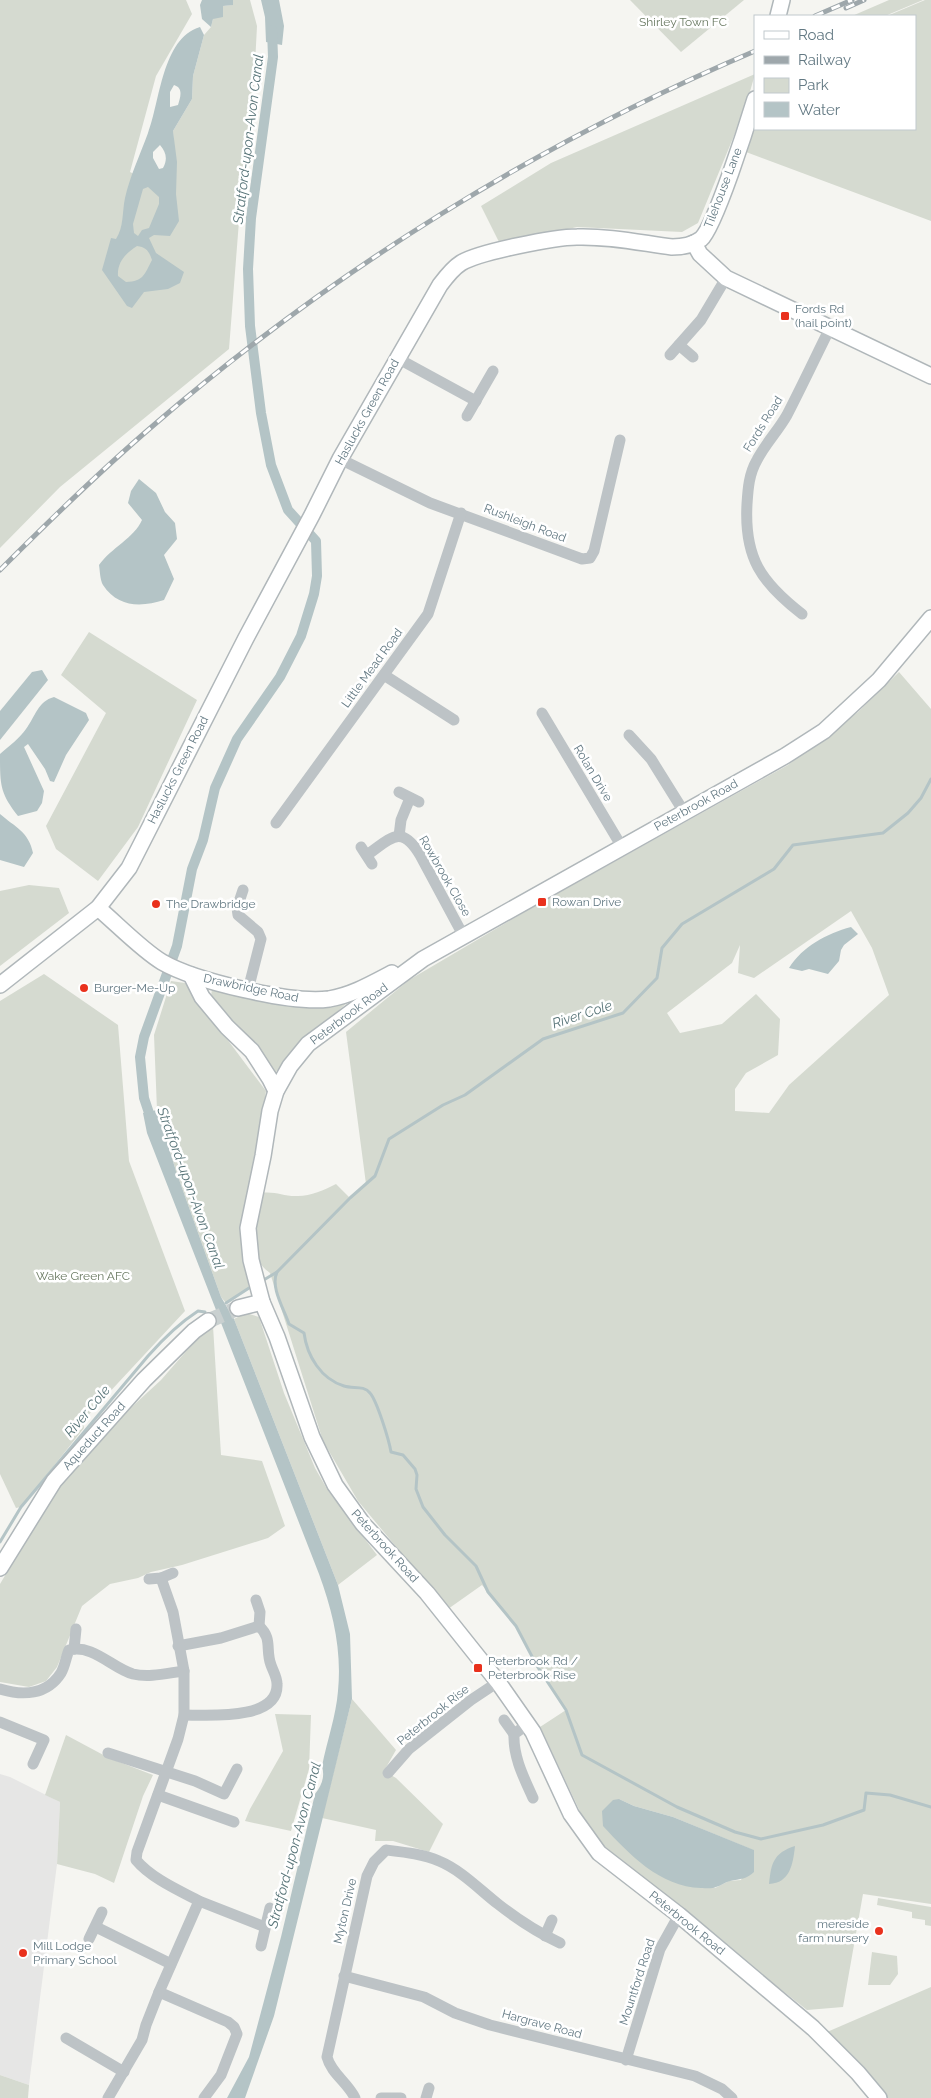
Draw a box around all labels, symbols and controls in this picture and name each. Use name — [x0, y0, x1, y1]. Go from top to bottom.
park label: Shirley Town FC — [639, 15, 727, 29]
legend — [754, 15, 916, 130]
text: Road — [798, 26, 834, 44]
text: Railway — [798, 51, 851, 69]
water label: Stratford-upon-Avon Canal — [230, 53, 266, 226]
text: Park — [798, 76, 829, 94]
text: Water — [798, 101, 841, 119]
street label: Tilehouse Lane — [701, 146, 745, 230]
place label: Fords Rd (hail point) — [795, 302, 852, 330]
marker: Fords Rd (hail point) — [779, 310, 791, 322]
street label: Haslucks Green Road — [332, 357, 402, 467]
street label: Fords Road — [740, 394, 786, 454]
street label: Rushleigh Road — [482, 501, 568, 545]
street label: Little Mead Road — [339, 626, 405, 710]
street label: Haslucks Green Road — [145, 714, 211, 826]
street label: Rolan Drive — [571, 742, 615, 804]
street label: Peterbrook Road — [652, 776, 740, 834]
street label: Rowbrook Close — [416, 833, 474, 919]
place label: Rowan Drive — [552, 895, 621, 909]
marker: Rowan Drive — [536, 896, 548, 908]
place label: The Drawbridge — [166, 897, 255, 911]
marker: The Drawbridge — [150, 898, 162, 910]
street label: Drawbridge Road — [202, 971, 300, 1005]
street label: Peterbrook Road — [307, 980, 391, 1048]
place label: Burger-Me-Up — [94, 981, 175, 995]
marker: Burger-Me-Up — [78, 982, 90, 994]
water label: River Cole — [550, 997, 615, 1031]
water label: Stratford-upon-Avon Canal — [154, 1104, 228, 1271]
park label: Wake Green AFC — [36, 1269, 130, 1283]
water label: River Cole — [61, 1382, 113, 1440]
street label: Aqueduct Road — [60, 1399, 128, 1473]
street label: Peterbrook Road — [349, 1507, 421, 1585]
place label: Peterbrook Rd / Peterbrook Rise — [488, 1654, 578, 1682]
marker: Peterbrook Rd / Peterbrook Rise — [472, 1662, 484, 1674]
street label: Peterbrook Rise — [394, 1682, 472, 1748]
water label: Stratford-upon-Avon Canal — [264, 1760, 324, 1931]
street label: Myton Drive — [331, 1877, 359, 1945]
street label: Peterbrook Road — [646, 1888, 728, 1958]
place label: mereside farm nursery — [798, 1917, 869, 1945]
marker: mereside farm nursery — [873, 1925, 885, 1937]
street label: Mountford Road — [616, 1937, 658, 2027]
place label: Mill Lodge Primary School — [33, 1939, 117, 1967]
marker: Mill Lodge Primary School — [17, 1947, 29, 1959]
street label: Hargrave Road — [500, 2007, 584, 2041]

